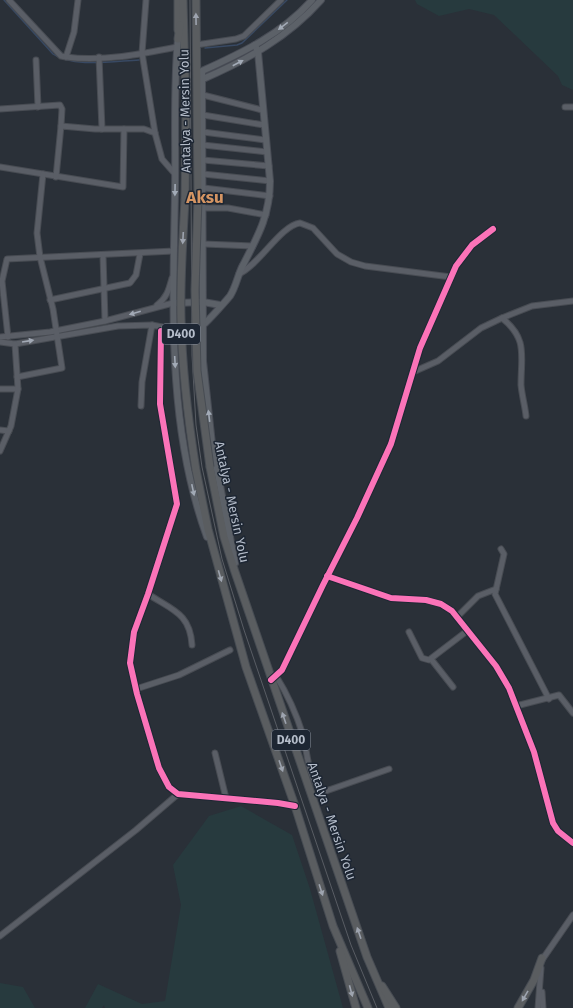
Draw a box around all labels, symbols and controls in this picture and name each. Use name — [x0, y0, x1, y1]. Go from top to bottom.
one-way arrow — [193, 12, 199, 25]
one-way arrow — [278, 22, 288, 30]
street label: Antalya - Mersin Yolu — [176, 49, 194, 173]
one-way arrow — [232, 60, 244, 66]
one-way arrow — [172, 184, 178, 197]
district label: Aksu — [185, 187, 224, 208]
one-way arrow — [180, 232, 187, 244]
one-way arrow — [129, 310, 141, 316]
road number: D400 — [162, 324, 200, 344]
one-way arrow — [22, 338, 35, 344]
one-way arrow — [171, 356, 178, 368]
one-way arrow — [205, 410, 212, 422]
street label: Antalya - Mersin Yolu — [212, 440, 252, 564]
one-way arrow — [190, 484, 196, 496]
one-way arrow — [217, 570, 223, 582]
one-way arrow — [280, 711, 286, 723]
road number: D400 — [272, 730, 310, 750]
street label: Antalya - Mersin Yolu — [305, 760, 359, 882]
one-way arrow — [278, 761, 284, 773]
one-way arrow — [319, 884, 325, 896]
one-way arrow — [355, 927, 361, 939]
one-way arrow — [348, 985, 354, 997]
one-way arrow — [521, 990, 528, 1002]

